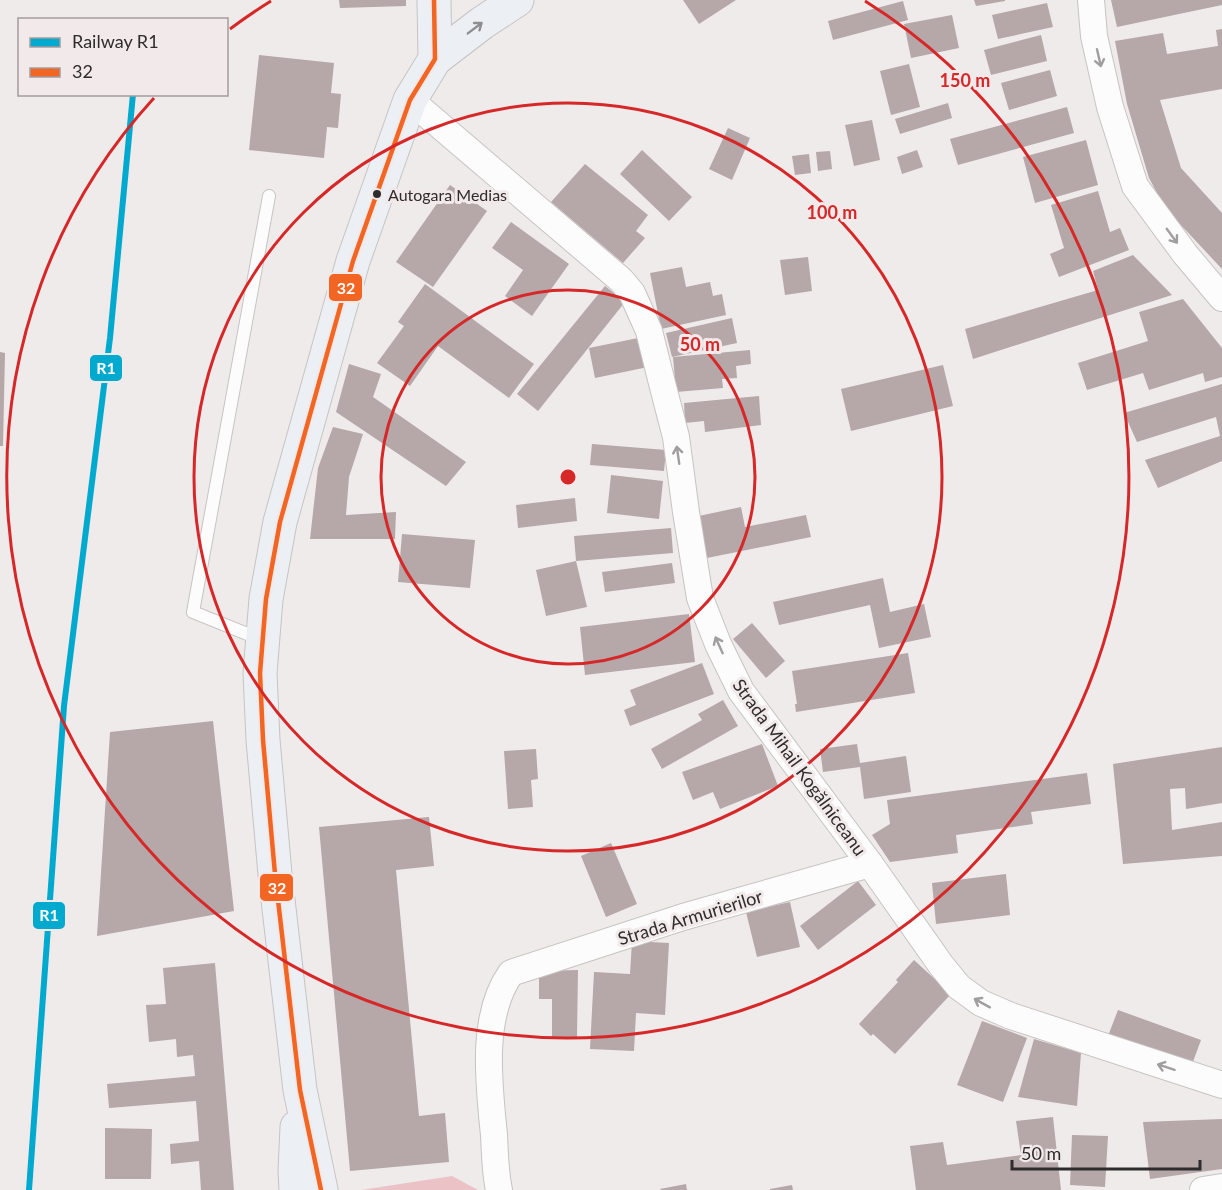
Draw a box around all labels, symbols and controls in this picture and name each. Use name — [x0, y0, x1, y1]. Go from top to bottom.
legend — [18, 18, 228, 96]
one-way arrow — [467, 22, 483, 35]
text: Railway R1 — [72, 30, 159, 52]
one-way arrow — [1093, 48, 1105, 67]
text: 32 — [72, 60, 93, 82]
text: 150 m — [940, 69, 990, 91]
place label: Autogara Medias — [388, 185, 507, 204]
marker: Autogara Medias — [371, 188, 383, 200]
text: 100 m — [807, 201, 857, 223]
one-way arrow — [1165, 227, 1178, 243]
line badge: 32 — [328, 273, 363, 302]
text: 32 — [337, 278, 355, 297]
text: 50 m — [680, 333, 720, 355]
line badge: R1 — [89, 354, 123, 382]
text: R1 — [96, 358, 116, 377]
one-way arrow — [672, 446, 683, 466]
centre of rings — [558, 467, 578, 487]
one-way arrow — [713, 636, 724, 655]
street label: Strada Mihail Kogălniceanu — [728, 674, 872, 860]
line badge: 32 — [259, 873, 294, 902]
text: 32 — [268, 878, 286, 897]
street label: Strada Armurierilor — [615, 884, 765, 949]
line badge: R1 — [32, 901, 66, 930]
text: R1 — [39, 905, 59, 924]
one-way arrow — [974, 997, 992, 1008]
one-way arrow — [1157, 1061, 1176, 1072]
scale bar — [1012, 1133, 1200, 1171]
text: 50 m — [1021, 1142, 1061, 1164]

